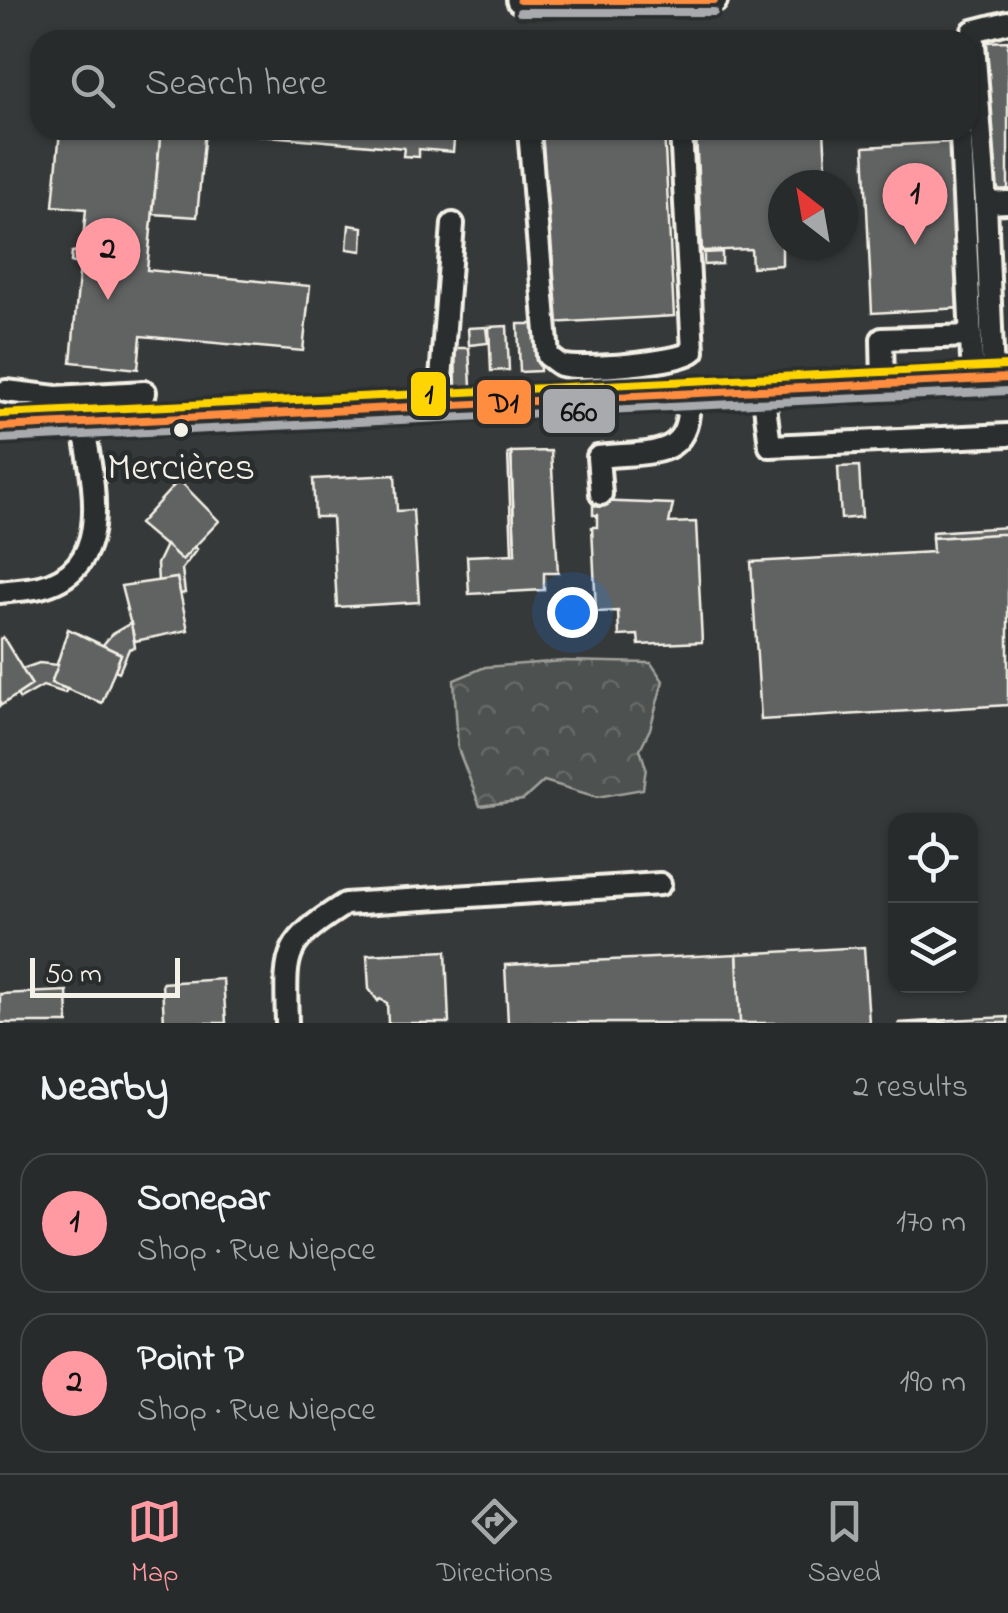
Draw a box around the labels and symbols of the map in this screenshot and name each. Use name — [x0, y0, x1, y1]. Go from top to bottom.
pin: 1 — [882, 162, 948, 245]
north arrow — [768, 170, 858, 260]
pin: 2 — [76, 218, 140, 300]
line badge: 1 — [409, 370, 448, 418]
text: 1 — [425, 376, 434, 417]
line badge: D1 — [475, 378, 533, 426]
text: D1 — [487, 385, 519, 426]
line badge: 660 — [541, 387, 617, 435]
text: 660 — [561, 394, 597, 435]
marker: Mercières — [171, 420, 191, 440]
place label: Mercières — [107, 440, 255, 499]
your location — [547, 587, 598, 638]
scale bar — [30, 953, 180, 998]

